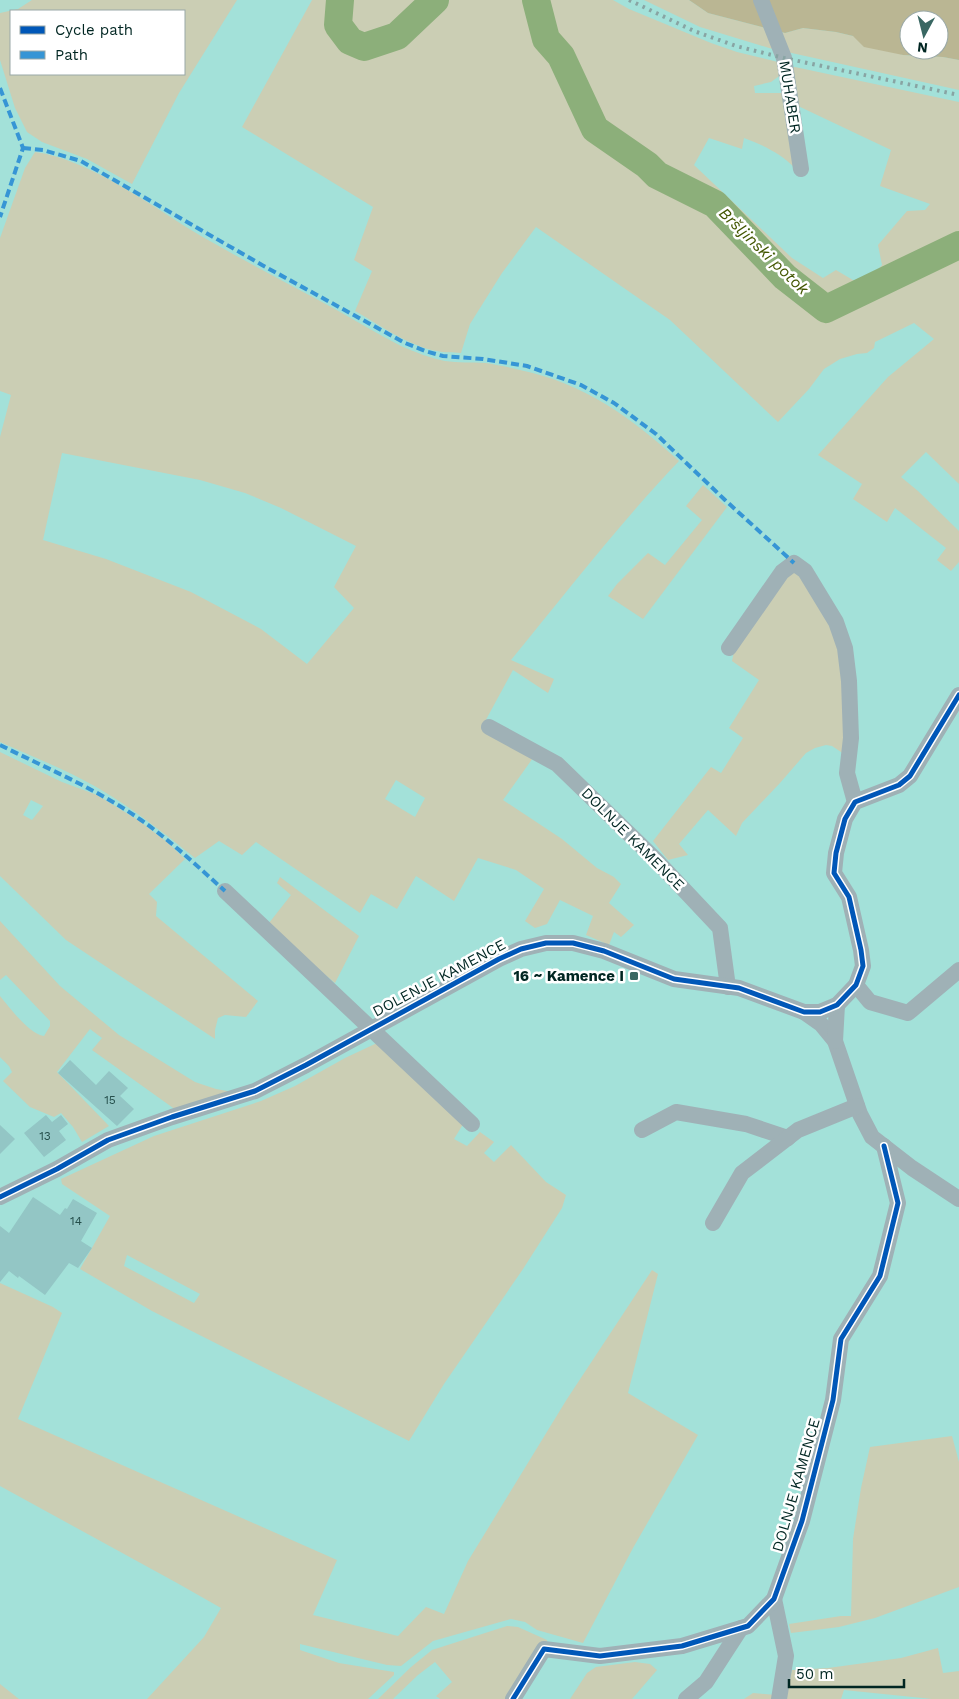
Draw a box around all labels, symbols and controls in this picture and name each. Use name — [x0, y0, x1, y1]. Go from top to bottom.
legend — [10, 10, 185, 75]
north arrow — [899, 10, 949, 60]
text: Cycle path — [55, 21, 133, 39]
text: N — [916, 39, 929, 56]
text: Path — [55, 46, 88, 64]
street label: MUHABER — [775, 59, 805, 135]
water label: Bršljinski potok — [715, 203, 814, 299]
street label: DOLNJE KAMENCE — [578, 784, 688, 894]
street label: DOLENJE KAMENCE — [370, 935, 508, 1021]
place label: 16 ~ Kamence I — [513, 967, 624, 985]
marker: 16 ~ Kamence I — [628, 970, 640, 982]
house number: 15 — [104, 1093, 116, 1107]
house number: 13 — [39, 1129, 51, 1143]
house number: 14 — [70, 1214, 82, 1228]
street label: DOLNJE KAMENCE — [768, 1416, 824, 1554]
scale bar — [789, 1656, 904, 1688]
text: 50 m — [796, 1665, 833, 1683]

